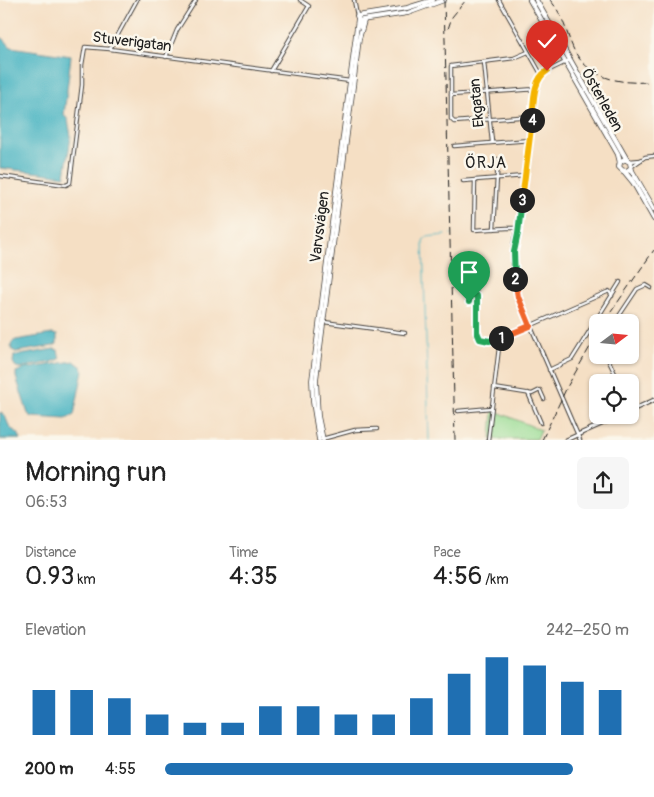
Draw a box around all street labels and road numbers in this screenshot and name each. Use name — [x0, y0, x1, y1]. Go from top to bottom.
street label: Stuverigatan — [91, 28, 173, 56]
street label: Österleden — [577, 65, 627, 135]
street label: Ekgatan — [465, 78, 489, 128]
street label: Varvsvägen — [306, 190, 334, 264]

